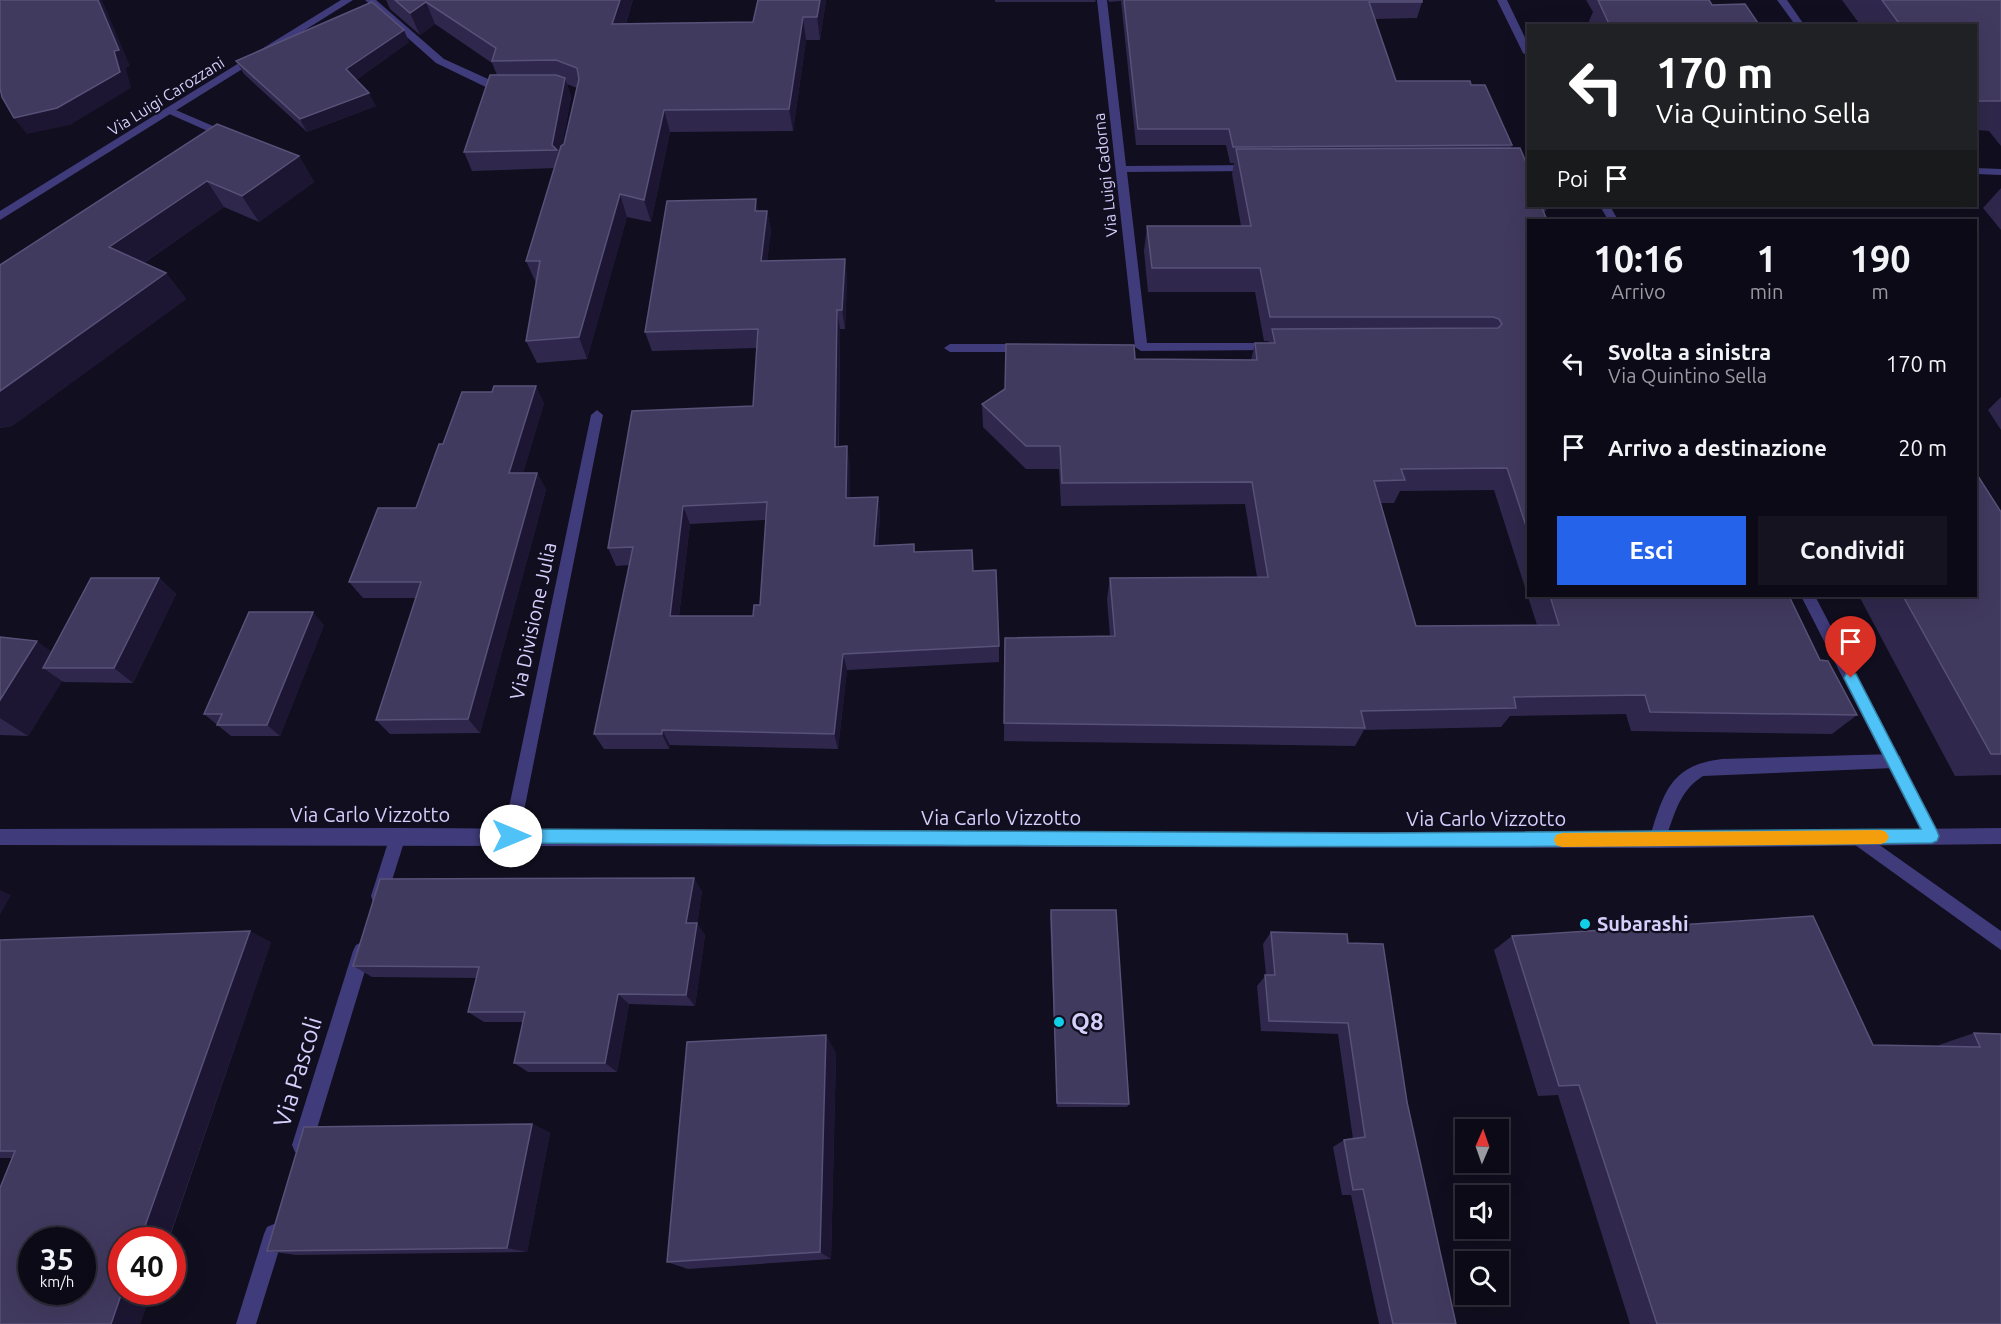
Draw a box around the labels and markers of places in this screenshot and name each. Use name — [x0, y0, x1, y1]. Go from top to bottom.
pin — [1825, 616, 1876, 678]
place label: Subarashi — [1597, 912, 1689, 935]
marker: Subarashi — [1578, 917, 1592, 931]
place label: Q8 — [1071, 1008, 1103, 1035]
marker: Q8 — [1052, 1015, 1066, 1029]

